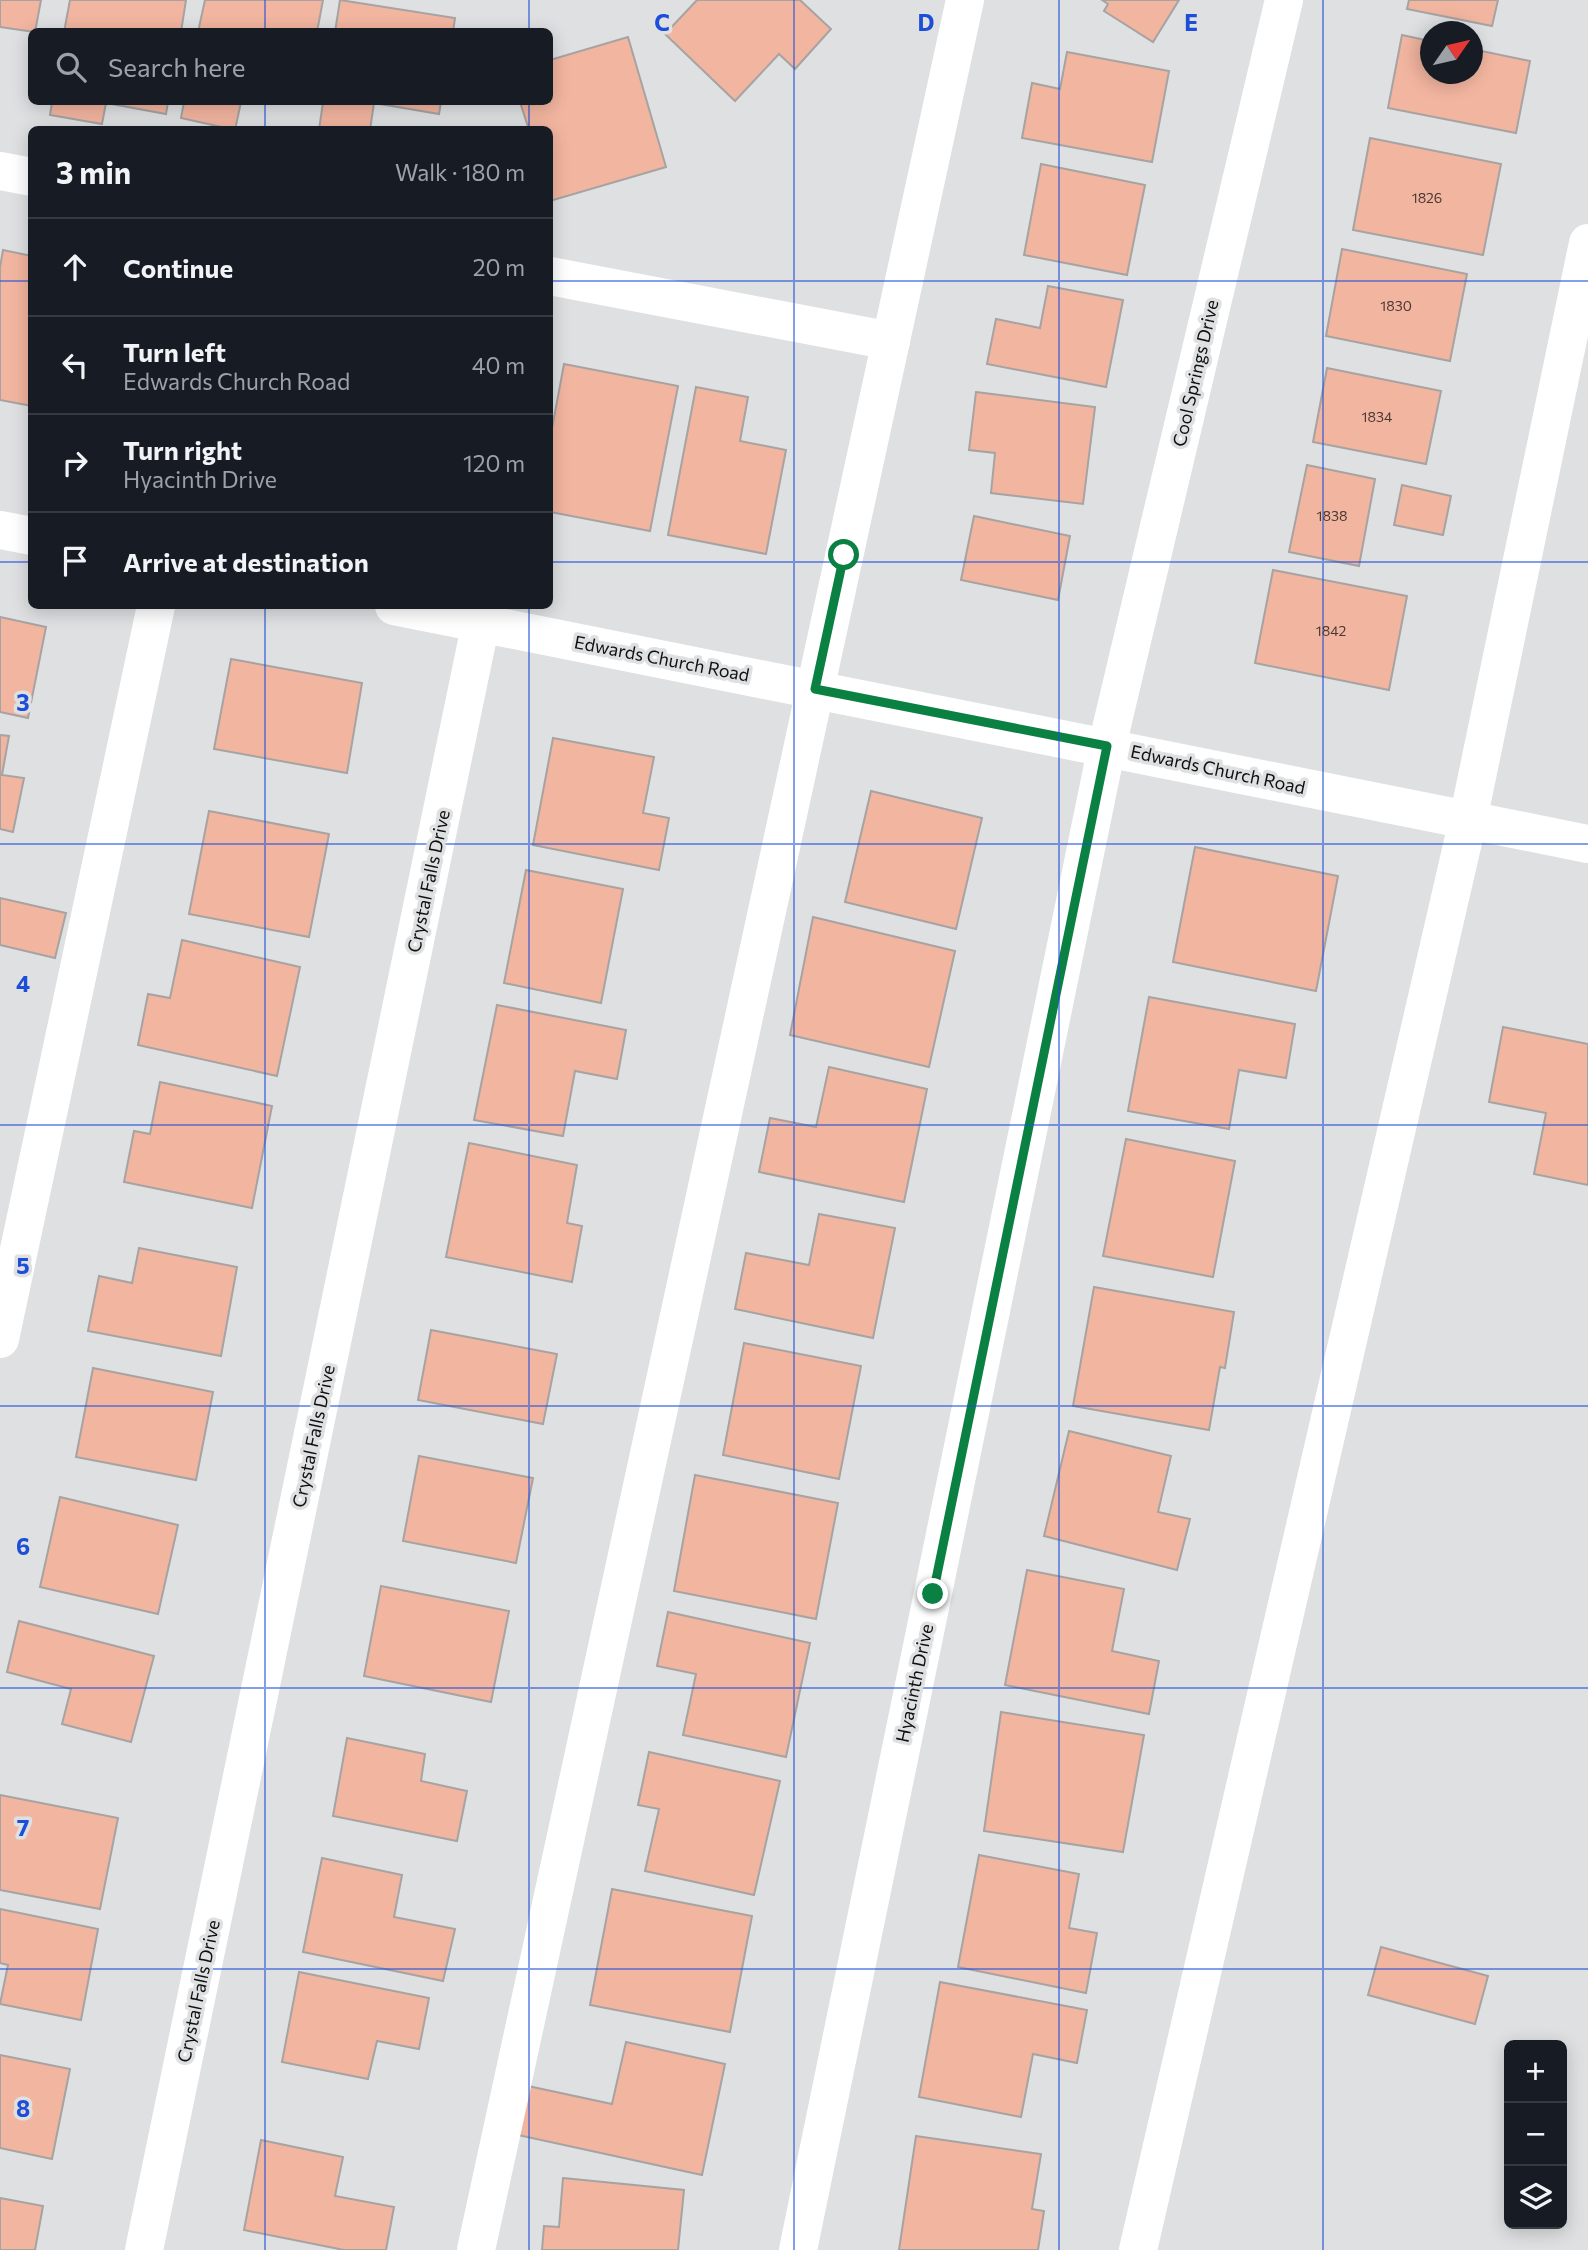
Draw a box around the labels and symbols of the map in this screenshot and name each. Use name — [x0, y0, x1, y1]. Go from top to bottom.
text: C — [654, 8, 670, 36]
text: D — [918, 8, 935, 36]
text: E — [1184, 8, 1198, 36]
north arrow — [1420, 21, 1483, 84]
house number: 1826 — [1412, 189, 1442, 206]
street label: Cool Springs Drive — [1167, 297, 1223, 449]
house number: 1830 — [1380, 297, 1412, 314]
house number: 1834 — [1362, 408, 1393, 425]
house number: 1838 — [1317, 507, 1347, 524]
route start — [828, 539, 859, 570]
house number: 1842 — [1316, 622, 1346, 639]
street label: Edwards Church Road — [573, 630, 751, 686]
text: 3 — [16, 688, 30, 716]
street label: Edwards Church Road — [1129, 740, 1307, 798]
street label: Crystal Falls Drive — [402, 808, 454, 954]
text: 4 — [16, 969, 30, 997]
text: 5 — [16, 1251, 30, 1279]
street label: Crystal Falls Drive — [287, 1363, 339, 1509]
text: 6 — [16, 1532, 30, 1560]
route end — [917, 1578, 948, 1609]
street label: Hyacinth Drive — [891, 1622, 937, 1744]
text: 7 — [17, 1813, 29, 1841]
street label: Crystal Falls Drive — [172, 1918, 224, 2064]
text: 8 — [16, 2094, 30, 2122]

